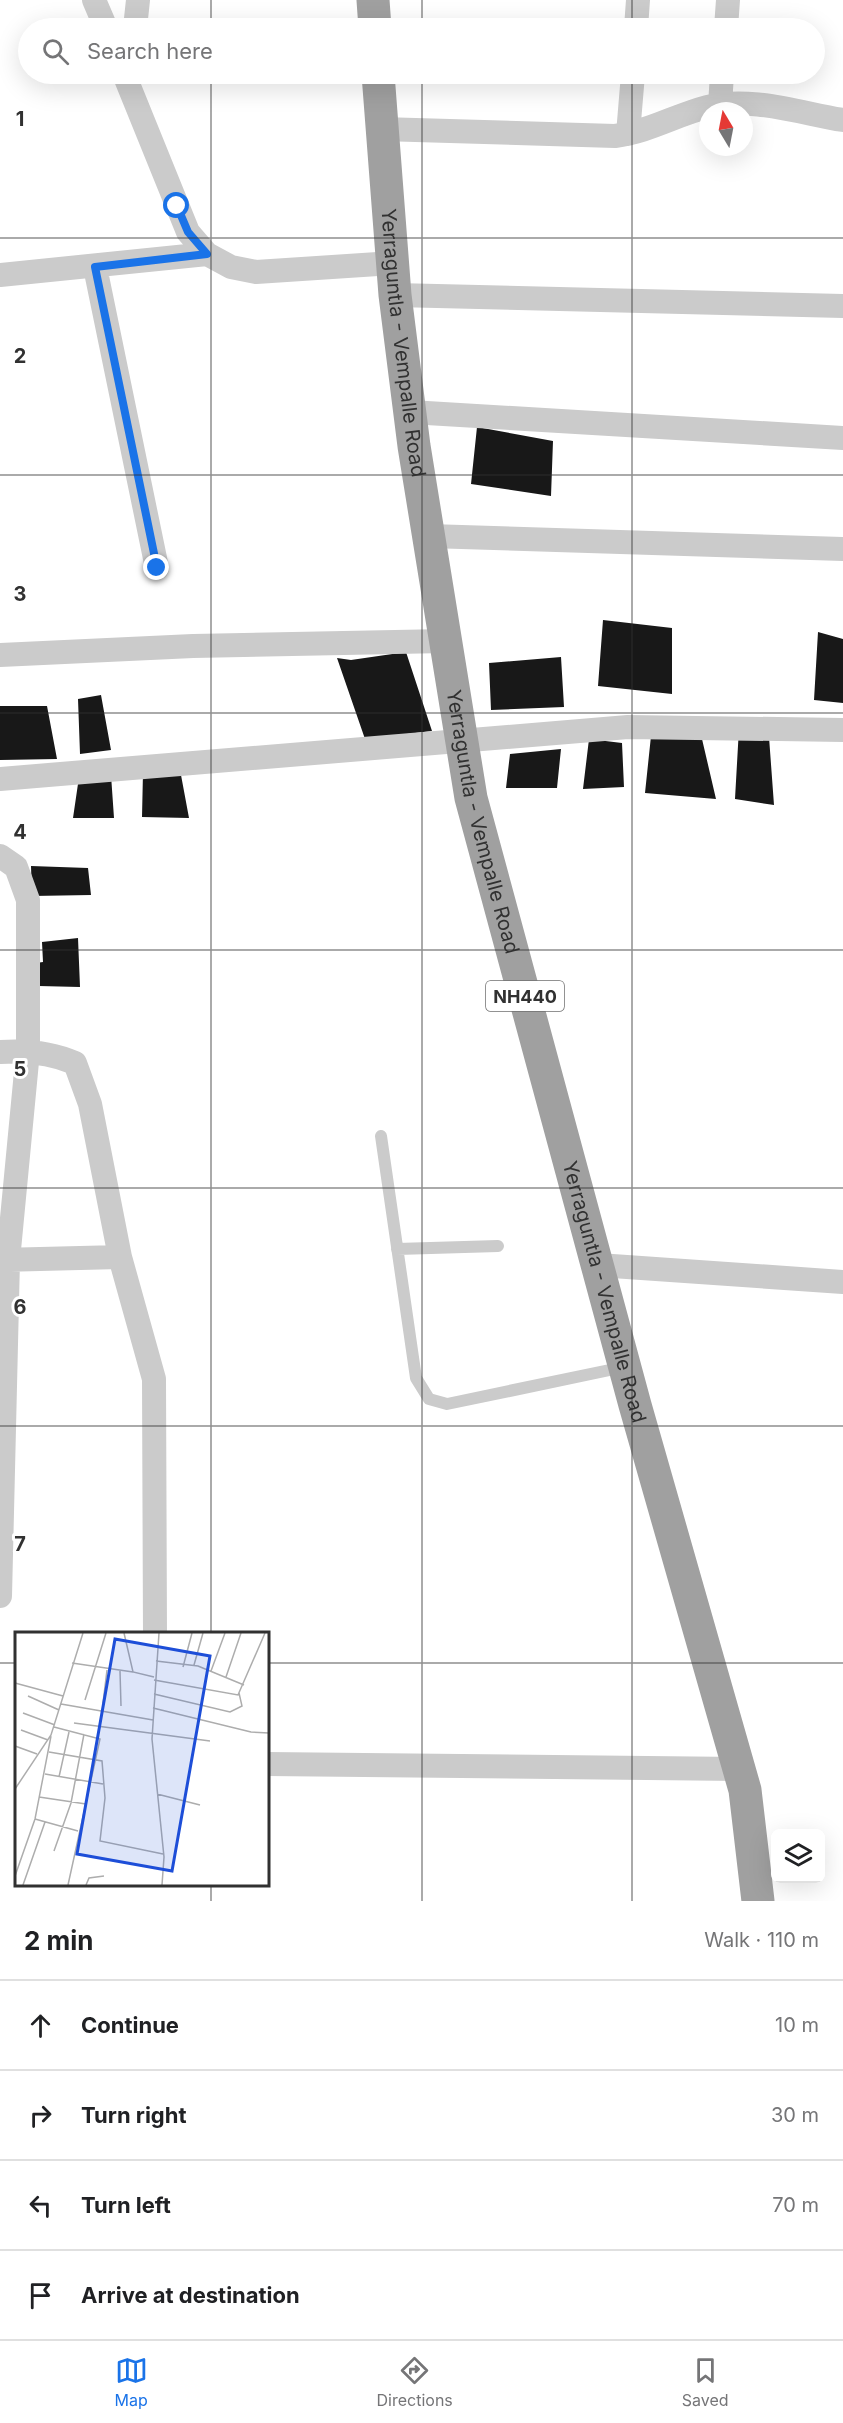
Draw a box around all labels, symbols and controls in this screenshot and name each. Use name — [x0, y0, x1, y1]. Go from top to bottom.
search box — [18, 18, 825, 84]
icon: search — [39, 35, 72, 68]
text: Search here — [87, 38, 213, 64]
north arrow — [699, 102, 753, 156]
text: 1 — [16, 107, 24, 131]
route start — [163, 192, 189, 218]
street label: Yerraguntla - Vempalle Road — [376, 208, 431, 479]
text: 2 — [14, 344, 26, 368]
route end — [143, 554, 169, 580]
text: 3 — [14, 582, 26, 606]
street label: Yerraguntla - Vempalle Road — [442, 688, 524, 956]
text: 4 — [13, 820, 27, 844]
road number: NH440 — [486, 981, 564, 1011]
text: 5 — [14, 1057, 26, 1081]
street label: Yerraguntla - Vempalle Road — [558, 1158, 651, 1426]
text: 6 — [14, 1295, 27, 1319]
text: 7 — [14, 1532, 26, 1556]
inset map — [15, 1632, 268, 1886]
map controls — [771, 1829, 825, 1883]
button: layers — [771, 1829, 825, 1883]
text: 2 min — [24, 1925, 94, 1956]
text: Walk · 110 m — [704, 1928, 819, 1952]
icon: ahead — [24, 2009, 57, 2042]
text: Continue — [81, 2012, 179, 2038]
text: 10 m — [775, 2013, 819, 2037]
icon: right — [24, 2099, 57, 2132]
text: Turn right — [81, 2102, 187, 2128]
text: 30 m — [771, 2103, 819, 2127]
icon: left — [24, 2189, 57, 2222]
text: Turn left — [81, 2192, 171, 2218]
text: 70 m — [772, 2193, 819, 2217]
icon: arrive — [24, 2279, 57, 2312]
text: Arrive at destination — [81, 2282, 300, 2308]
tab: Map — [114, 2354, 148, 2410]
tab: Directions — [377, 2354, 453, 2410]
tab: Saved — [682, 2354, 729, 2410]

